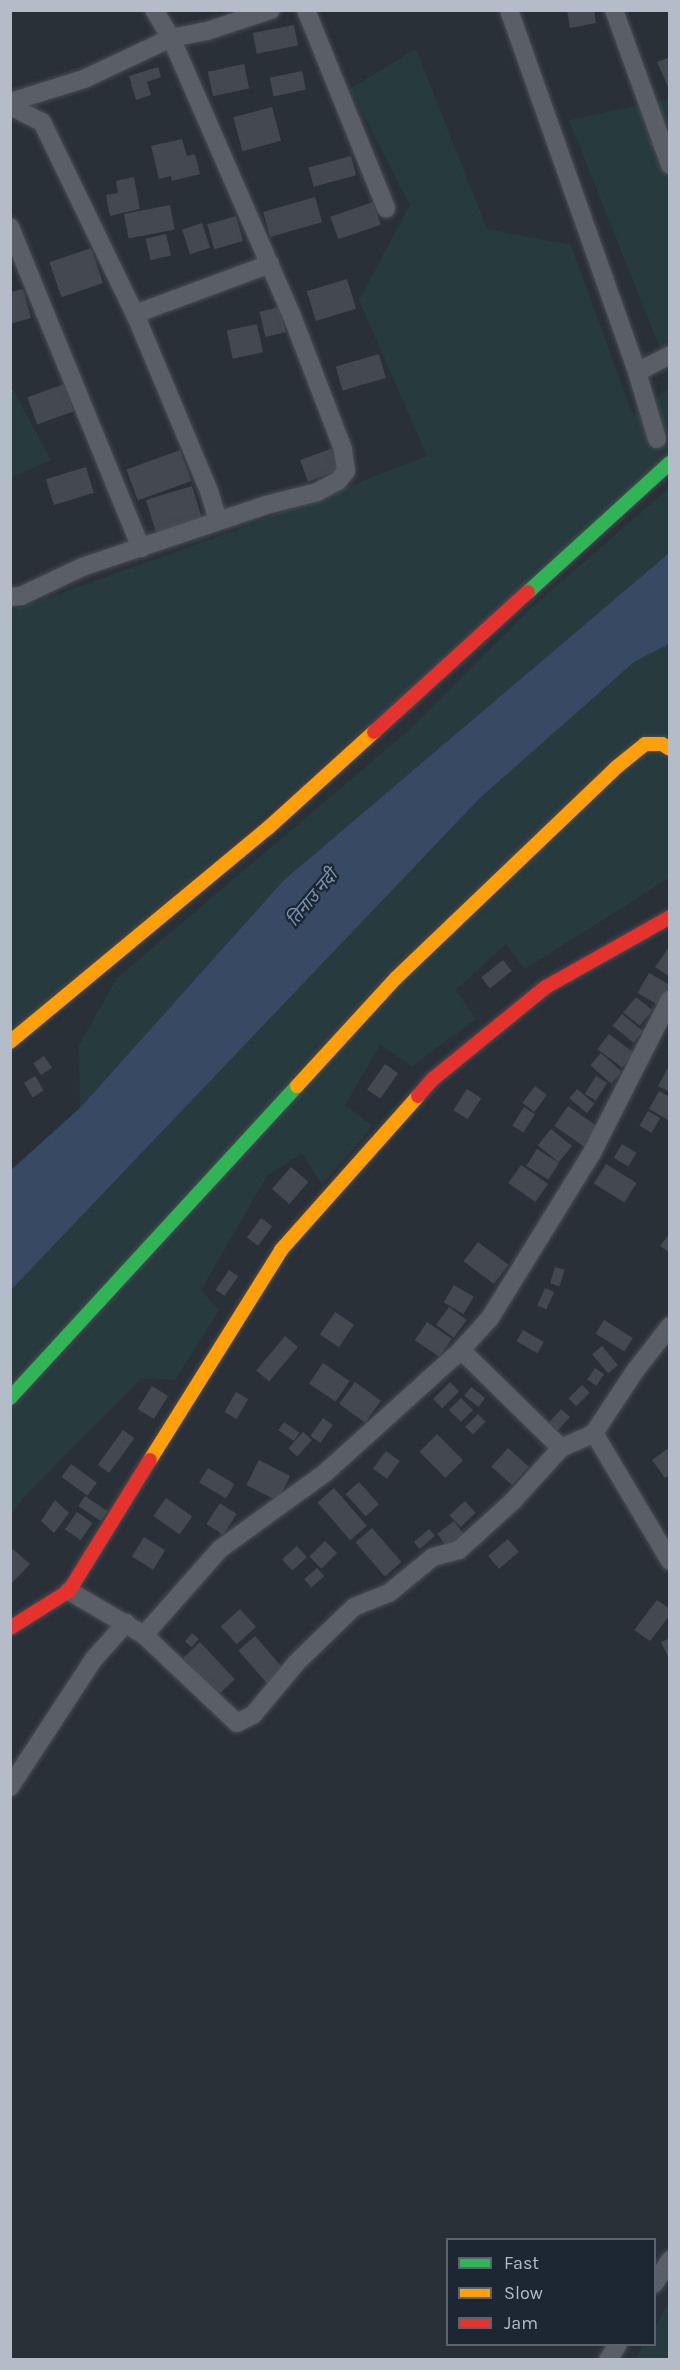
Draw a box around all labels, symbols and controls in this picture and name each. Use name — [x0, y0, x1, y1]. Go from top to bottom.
water label: तिनाउ नदी — [282, 865, 342, 931]
legend — [446, 2238, 656, 2346]
text: Fast — [504, 2252, 539, 2274]
text: Slow — [504, 2282, 543, 2304]
text: Jam — [504, 2312, 538, 2334]

